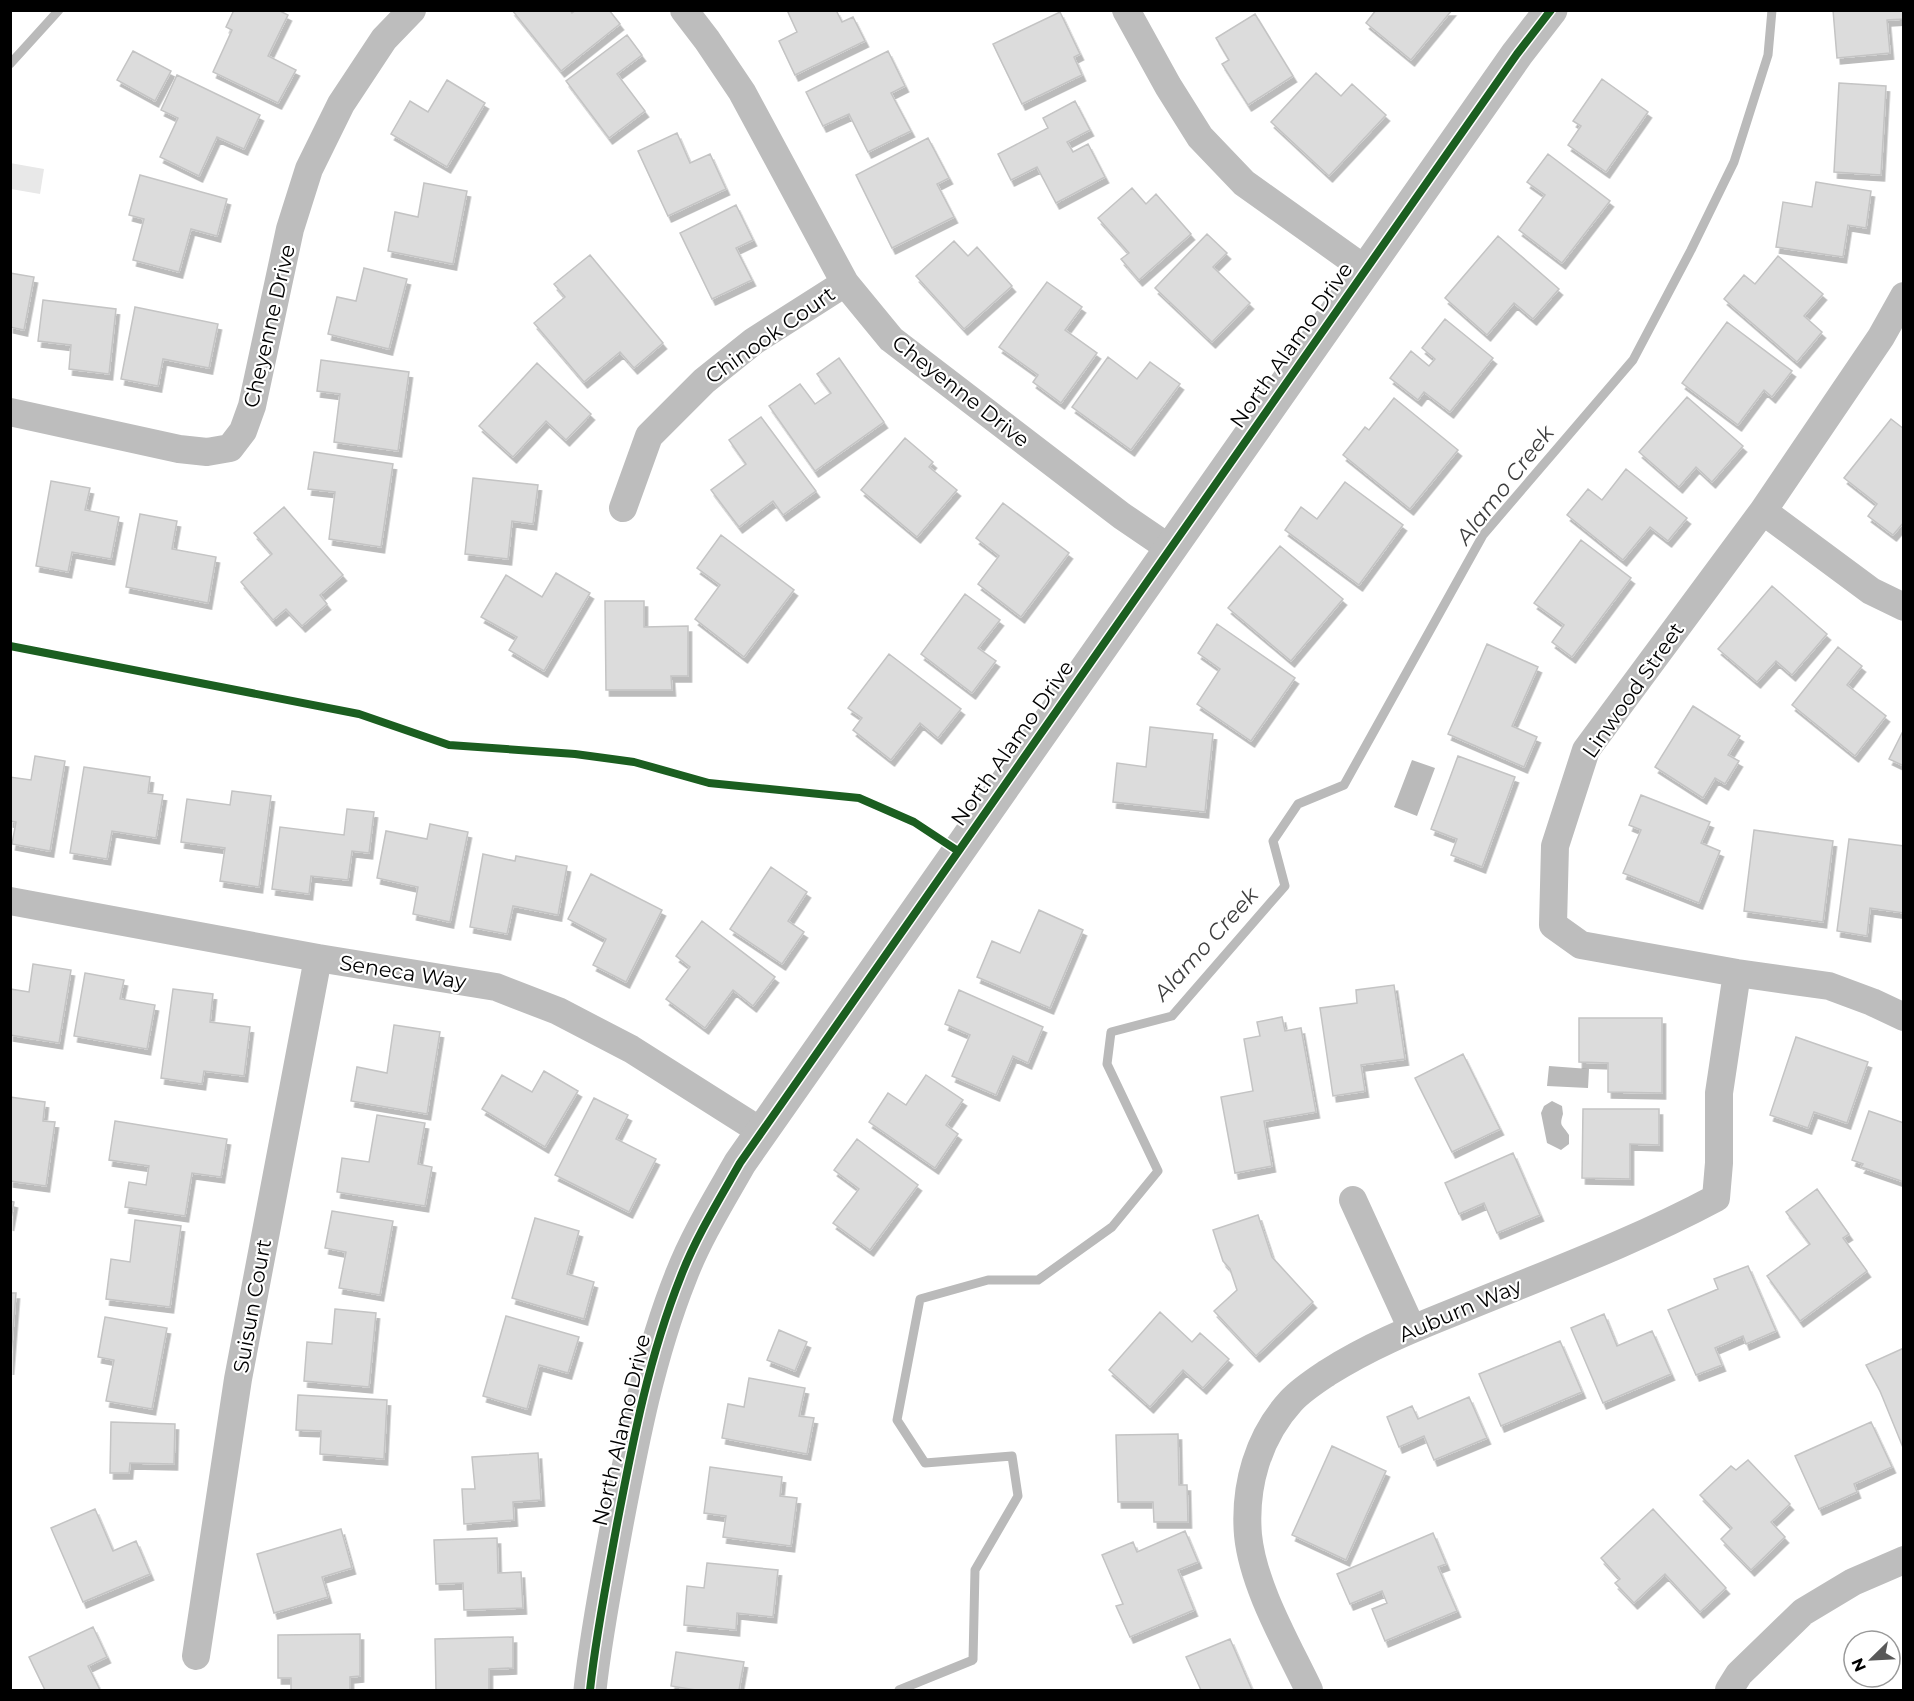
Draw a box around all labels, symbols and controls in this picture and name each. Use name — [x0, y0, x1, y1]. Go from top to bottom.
street label: Cheyenne Drive — [238, 242, 300, 410]
street label: North Alamo Drive — [1224, 257, 1358, 433]
street label: Chinook Court — [700, 281, 840, 389]
street label: Cheyenne Drive — [888, 330, 1034, 452]
water label: Alamo Creek — [1449, 419, 1560, 551]
street label: Linwood Street — [1577, 617, 1689, 763]
street label: North Alamo Drive — [945, 655, 1079, 831]
water label: Alamo Creek — [1147, 881, 1265, 1008]
street label: Seneca Way — [338, 950, 469, 994]
street label: Suisun Court — [228, 1237, 276, 1375]
street label: Auburn Way — [1395, 1273, 1526, 1347]
street label: North Alamo Drive — [587, 1332, 655, 1528]
north arrow — [1842, 1629, 1902, 1689]
text: N — [1847, 1655, 1870, 1675]

